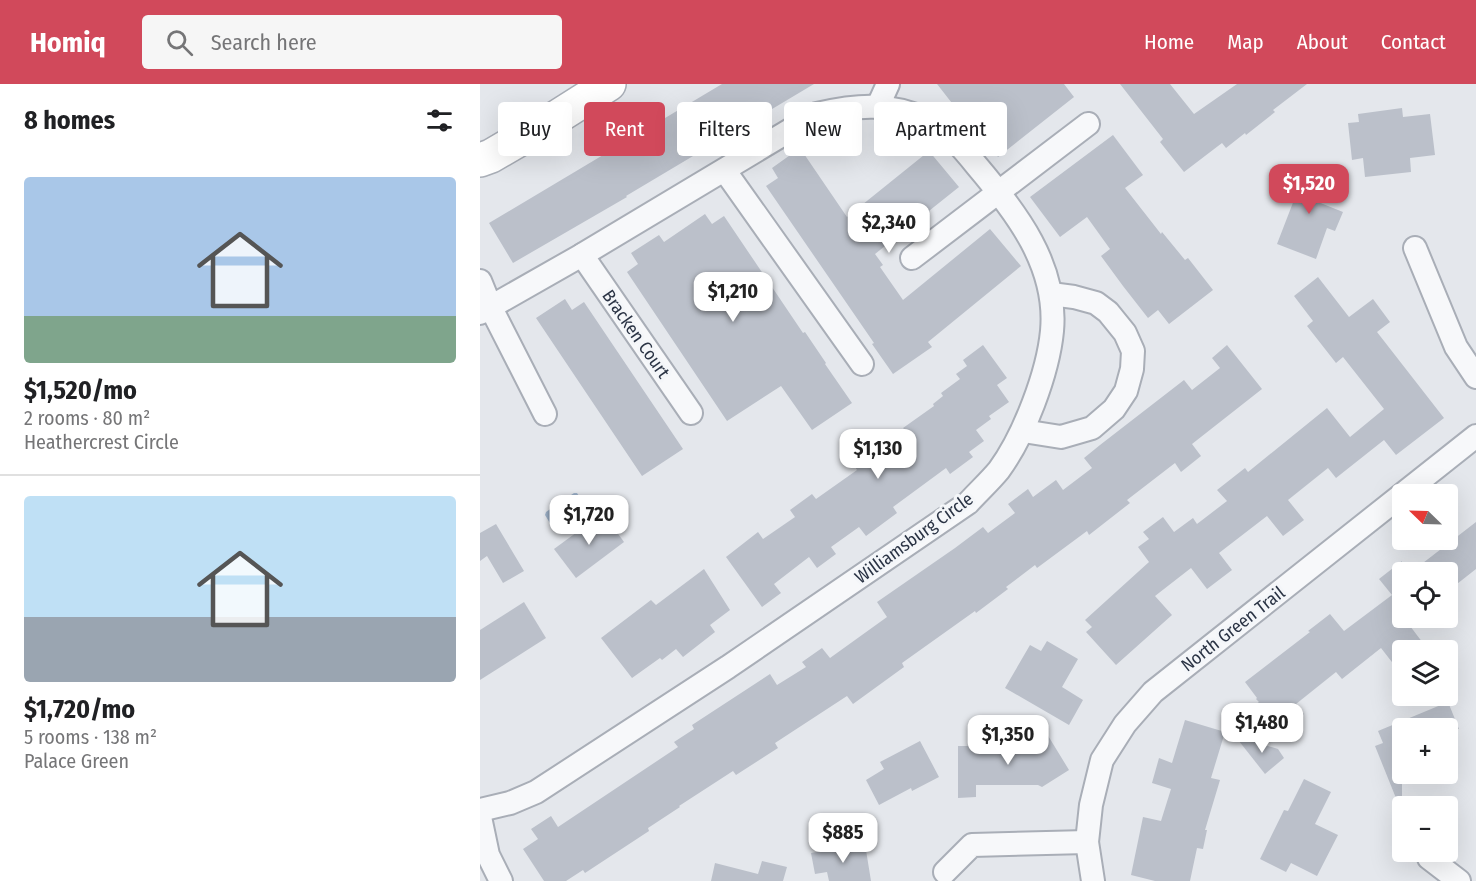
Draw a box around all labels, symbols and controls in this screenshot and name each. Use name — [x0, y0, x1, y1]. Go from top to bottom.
search box — [142, 15, 562, 69]
text: Homiq — [30, 26, 106, 59]
icon: search — [163, 26, 196, 59]
text: Search here — [211, 29, 317, 56]
text: Home — [1144, 29, 1194, 55]
text: Map — [1227, 29, 1264, 55]
text: About — [1297, 29, 1348, 55]
text: Contact — [1381, 29, 1446, 55]
chip: Buy — [498, 102, 572, 156]
chip: Rent — [584, 102, 665, 156]
chip: Filters — [677, 102, 772, 156]
chip: New — [784, 102, 862, 156]
chip: Apartment — [874, 102, 1007, 156]
icon: filters — [423, 104, 456, 137]
text: 8 homes — [24, 105, 115, 136]
pin: $1,520 — [1260, 164, 1358, 215]
text: $1,520 — [1283, 171, 1335, 195]
pin: $2,340 — [840, 203, 938, 254]
text: $2,340 — [862, 210, 916, 234]
icon: home — [186, 216, 294, 324]
pin: $1,210 — [684, 272, 782, 323]
text: $1,210 — [708, 279, 758, 303]
street label: Bracken Court — [598, 286, 675, 382]
text: $1,520/mo — [24, 375, 137, 406]
text: 2 rooms · 80 m² — [24, 406, 150, 430]
pin: $1,130 — [829, 429, 927, 480]
text: Heathercrest Circle — [24, 430, 179, 454]
text: $1,130 — [853, 436, 903, 460]
north arrow — [1392, 484, 1458, 550]
map controls — [1392, 484, 1458, 862]
street label: Williamsburg Circle — [851, 488, 978, 588]
pin: $1,720 — [540, 495, 638, 546]
text: $1,720 — [564, 502, 614, 526]
icon: home — [186, 535, 294, 643]
button: locate — [1392, 562, 1458, 628]
street label: North Green Trail — [1177, 582, 1289, 676]
button: layers — [1392, 640, 1458, 706]
text: $1,720/mo — [24, 694, 135, 725]
pin: $1,480 — [1213, 703, 1311, 754]
text: $1,480 — [1235, 710, 1289, 734]
pin: $1,350 — [959, 715, 1057, 766]
button: + — [1392, 718, 1458, 784]
text: $1,350 — [982, 722, 1034, 746]
text: 5 rooms · 138 m² — [24, 725, 157, 749]
text: Palace Green — [24, 749, 129, 773]
button: − — [1392, 796, 1458, 862]
pin: $885 — [807, 813, 879, 864]
text: $885 — [823, 820, 863, 844]

